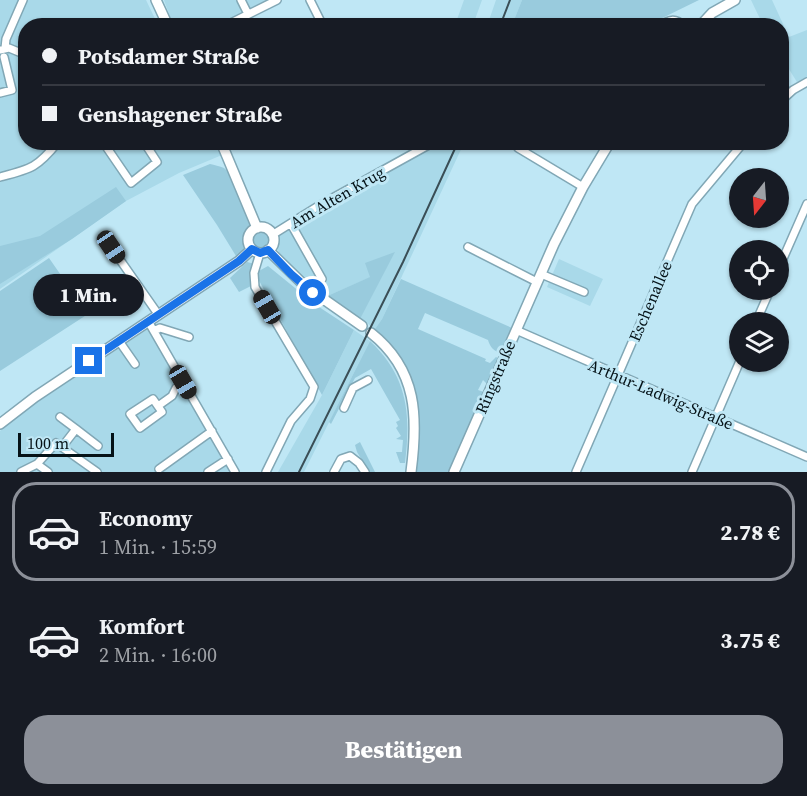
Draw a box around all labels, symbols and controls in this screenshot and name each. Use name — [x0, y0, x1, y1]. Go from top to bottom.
text: Potsdamer Straße — [78, 41, 259, 71]
text: Genshagener Straße — [78, 99, 282, 129]
street label: Am Alten Krug — [286, 161, 388, 233]
north arrow — [729, 168, 789, 228]
map controls — [729, 168, 789, 372]
car — [93, 227, 129, 267]
button: locate — [729, 240, 789, 300]
street label: Eschenallee — [623, 257, 677, 345]
callout: 1 Min. — [34, 274, 144, 316]
route start — [299, 279, 326, 306]
text: 1 Min. — [60, 281, 117, 309]
car — [250, 287, 284, 327]
button: layers — [729, 312, 789, 372]
street label: Ringstraße — [470, 337, 520, 417]
route end — [75, 347, 102, 374]
street label: Arthur-Ladwig-Straße — [585, 353, 737, 435]
car — [166, 362, 200, 402]
scale bar — [18, 430, 114, 457]
text: 100 m — [27, 432, 69, 454]
text: Economy — [99, 503, 193, 533]
icon: car — [27, 505, 81, 559]
text: 2.78 € — [720, 517, 780, 547]
text: 1 Min. · 15:59 — [99, 533, 217, 561]
text: Komfort — [99, 611, 184, 641]
icon: car — [27, 613, 81, 667]
text: 3.75 € — [720, 625, 780, 655]
text: 2 Min. · 16:00 — [99, 641, 217, 669]
button: Bestätigen — [24, 715, 783, 784]

